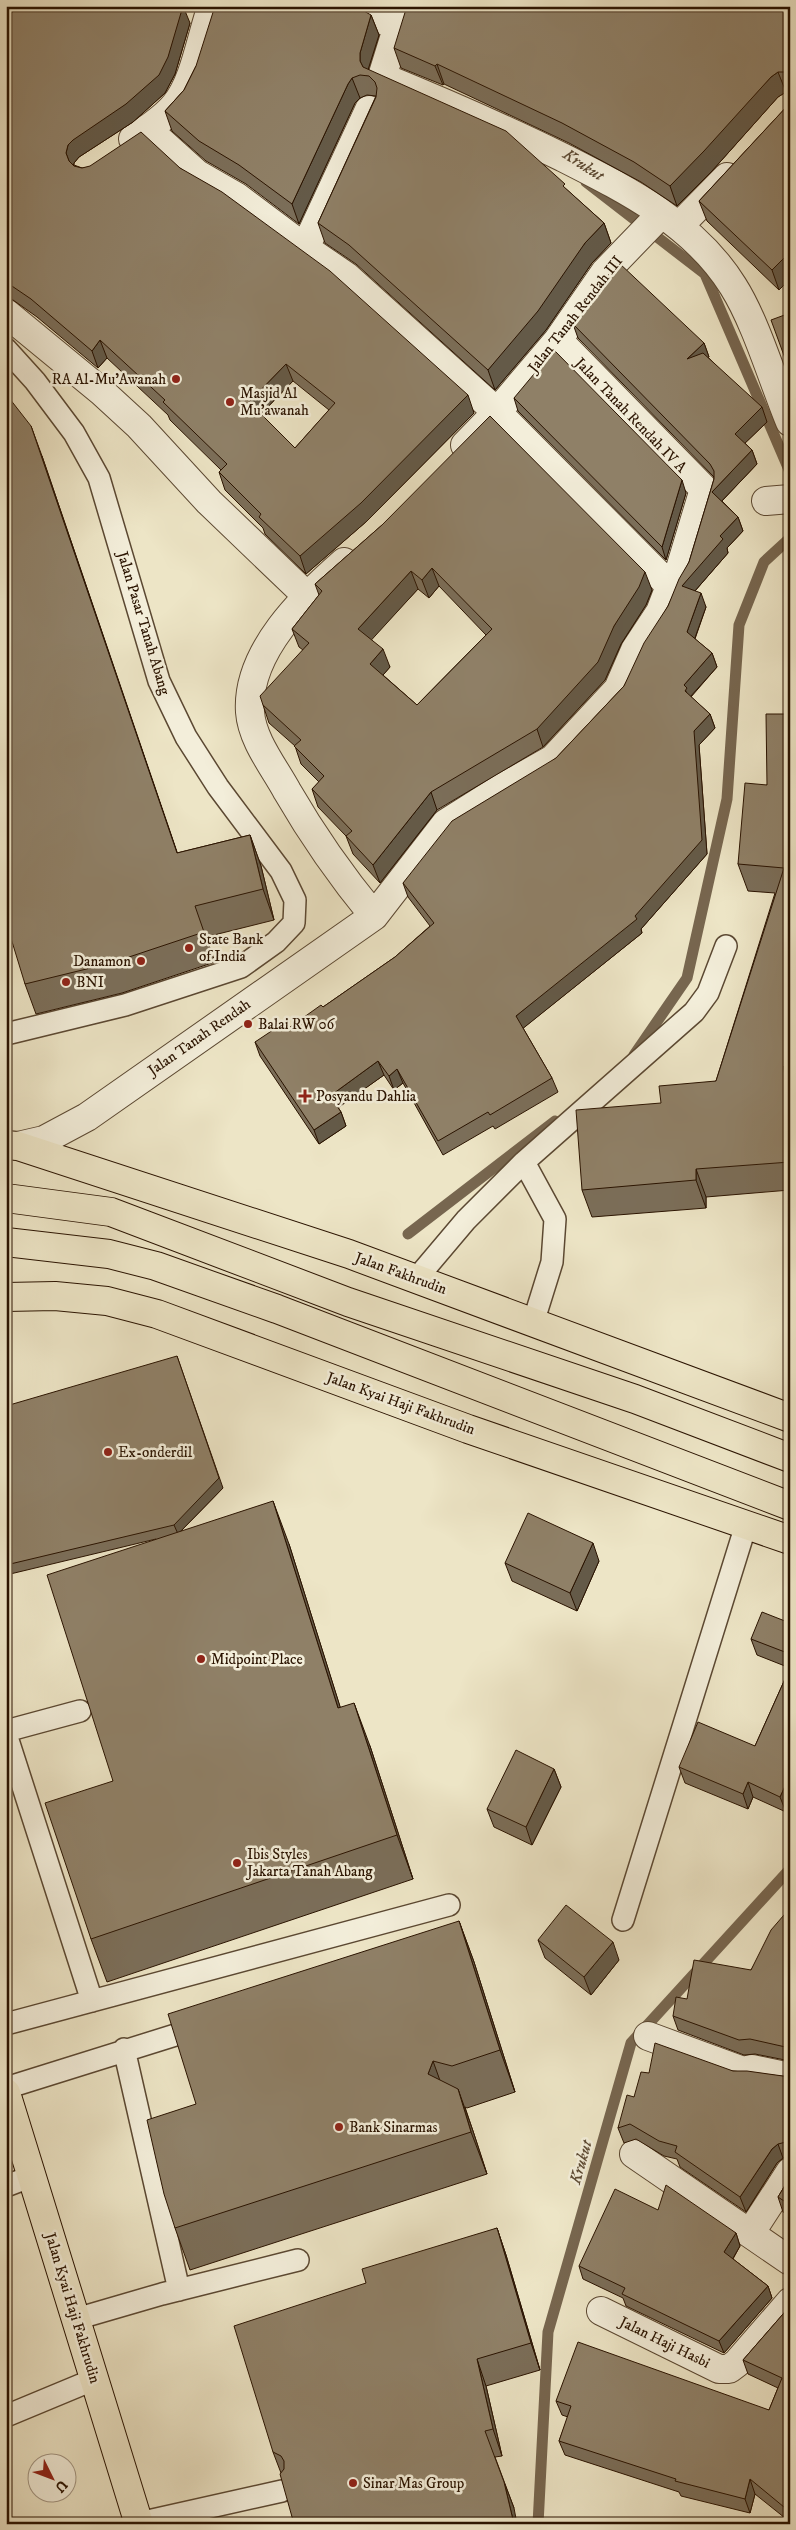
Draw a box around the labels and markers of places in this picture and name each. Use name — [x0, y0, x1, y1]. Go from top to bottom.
place label: RA Al-Mu'Awanah — [52, 370, 166, 389]
marker: RA Al-Mu'Awanah — [170, 373, 182, 385]
place label: Masjid Al Mu'awanah — [240, 384, 309, 420]
marker: Masjid Al Mu'awanah — [224, 396, 236, 408]
place label: State Bank of India — [199, 930, 264, 966]
marker: State Bank of India — [183, 942, 195, 954]
place label: Danamon — [73, 952, 131, 971]
marker: Danamon — [135, 955, 147, 967]
place label: BNI — [76, 973, 104, 992]
marker: BNI — [60, 976, 72, 988]
place label: Balai RW 06 — [258, 1015, 336, 1034]
marker: Balai RW 06 — [242, 1018, 254, 1030]
place label: Posyandu Dahlia — [316, 1087, 417, 1106]
marker: Posyandu Dahlia — [298, 1089, 312, 1103]
place label: Ex-onderdil — [118, 1443, 193, 1462]
marker: Ex-onderdil — [102, 1446, 114, 1458]
place label: Midpoint Place — [211, 1650, 303, 1669]
marker: Midpoint Place — [195, 1653, 207, 1665]
place label: Ibis Styles Jakarta Tanah Abang — [245, 1845, 373, 1881]
marker: Ibis Styles Jakarta Tanah Abang — [231, 1857, 243, 1869]
place label: Bank Sinarmas — [349, 2118, 438, 2137]
marker: Bank Sinarmas — [333, 2121, 345, 2133]
place label: Sinar Mas Group — [363, 2474, 465, 2493]
marker: Sinar Mas Group — [347, 2477, 359, 2489]

